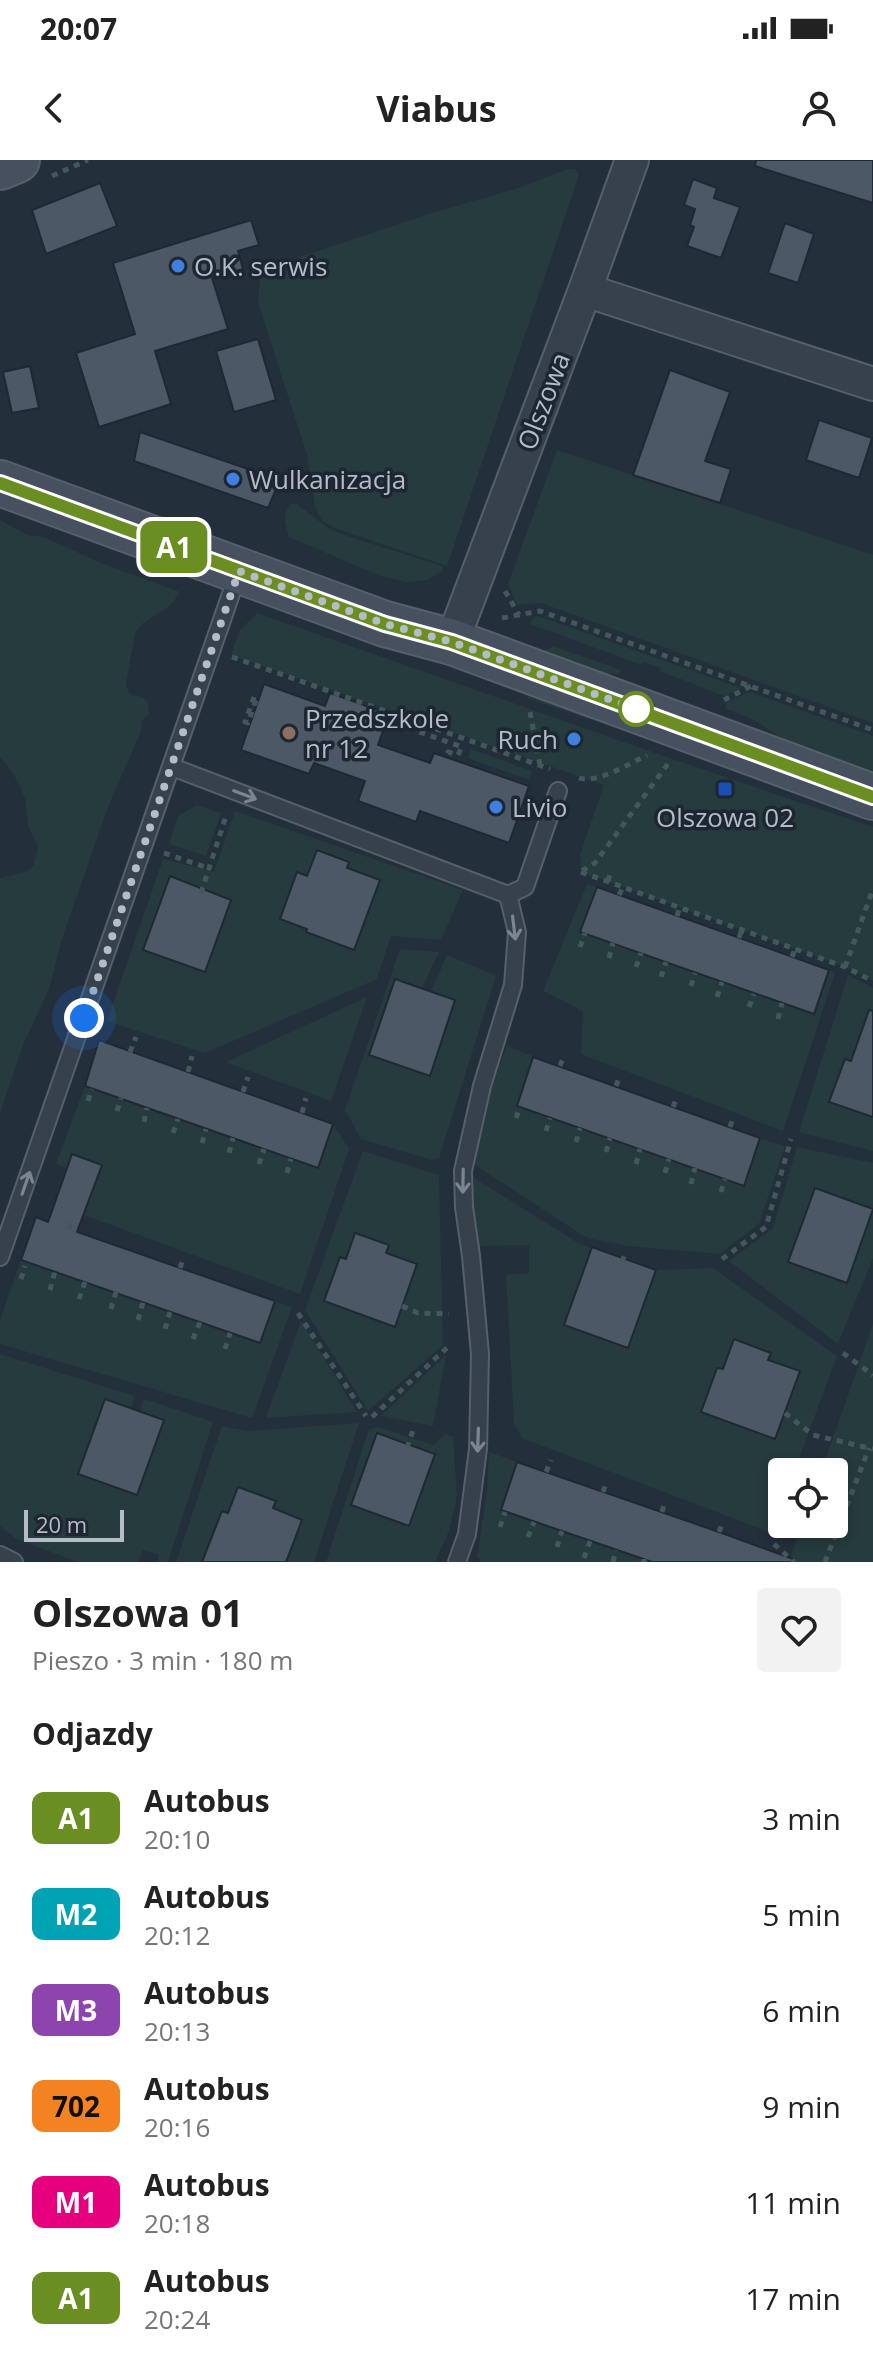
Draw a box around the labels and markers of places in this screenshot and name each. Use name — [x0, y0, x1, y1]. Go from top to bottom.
place label: O.K. serwis — [194, 248, 327, 284]
marker: O.K. serwis — [169, 257, 187, 275]
place label: Wulkanizacja — [249, 461, 406, 497]
marker: Wulkanizacja — [224, 470, 242, 488]
unlabelled marker — [619, 692, 653, 726]
place label: Przedszkole nr 12 — [305, 700, 449, 766]
place label: Ruch — [498, 721, 558, 757]
marker: Przedszkole nr 12 — [280, 724, 298, 742]
marker: Ruch — [565, 730, 583, 748]
marker: Olszowa 02 — [716, 780, 734, 798]
place label: Livio — [512, 789, 567, 825]
marker: Livio — [487, 798, 505, 816]
place label: Olszowa 02 — [656, 799, 794, 835]

